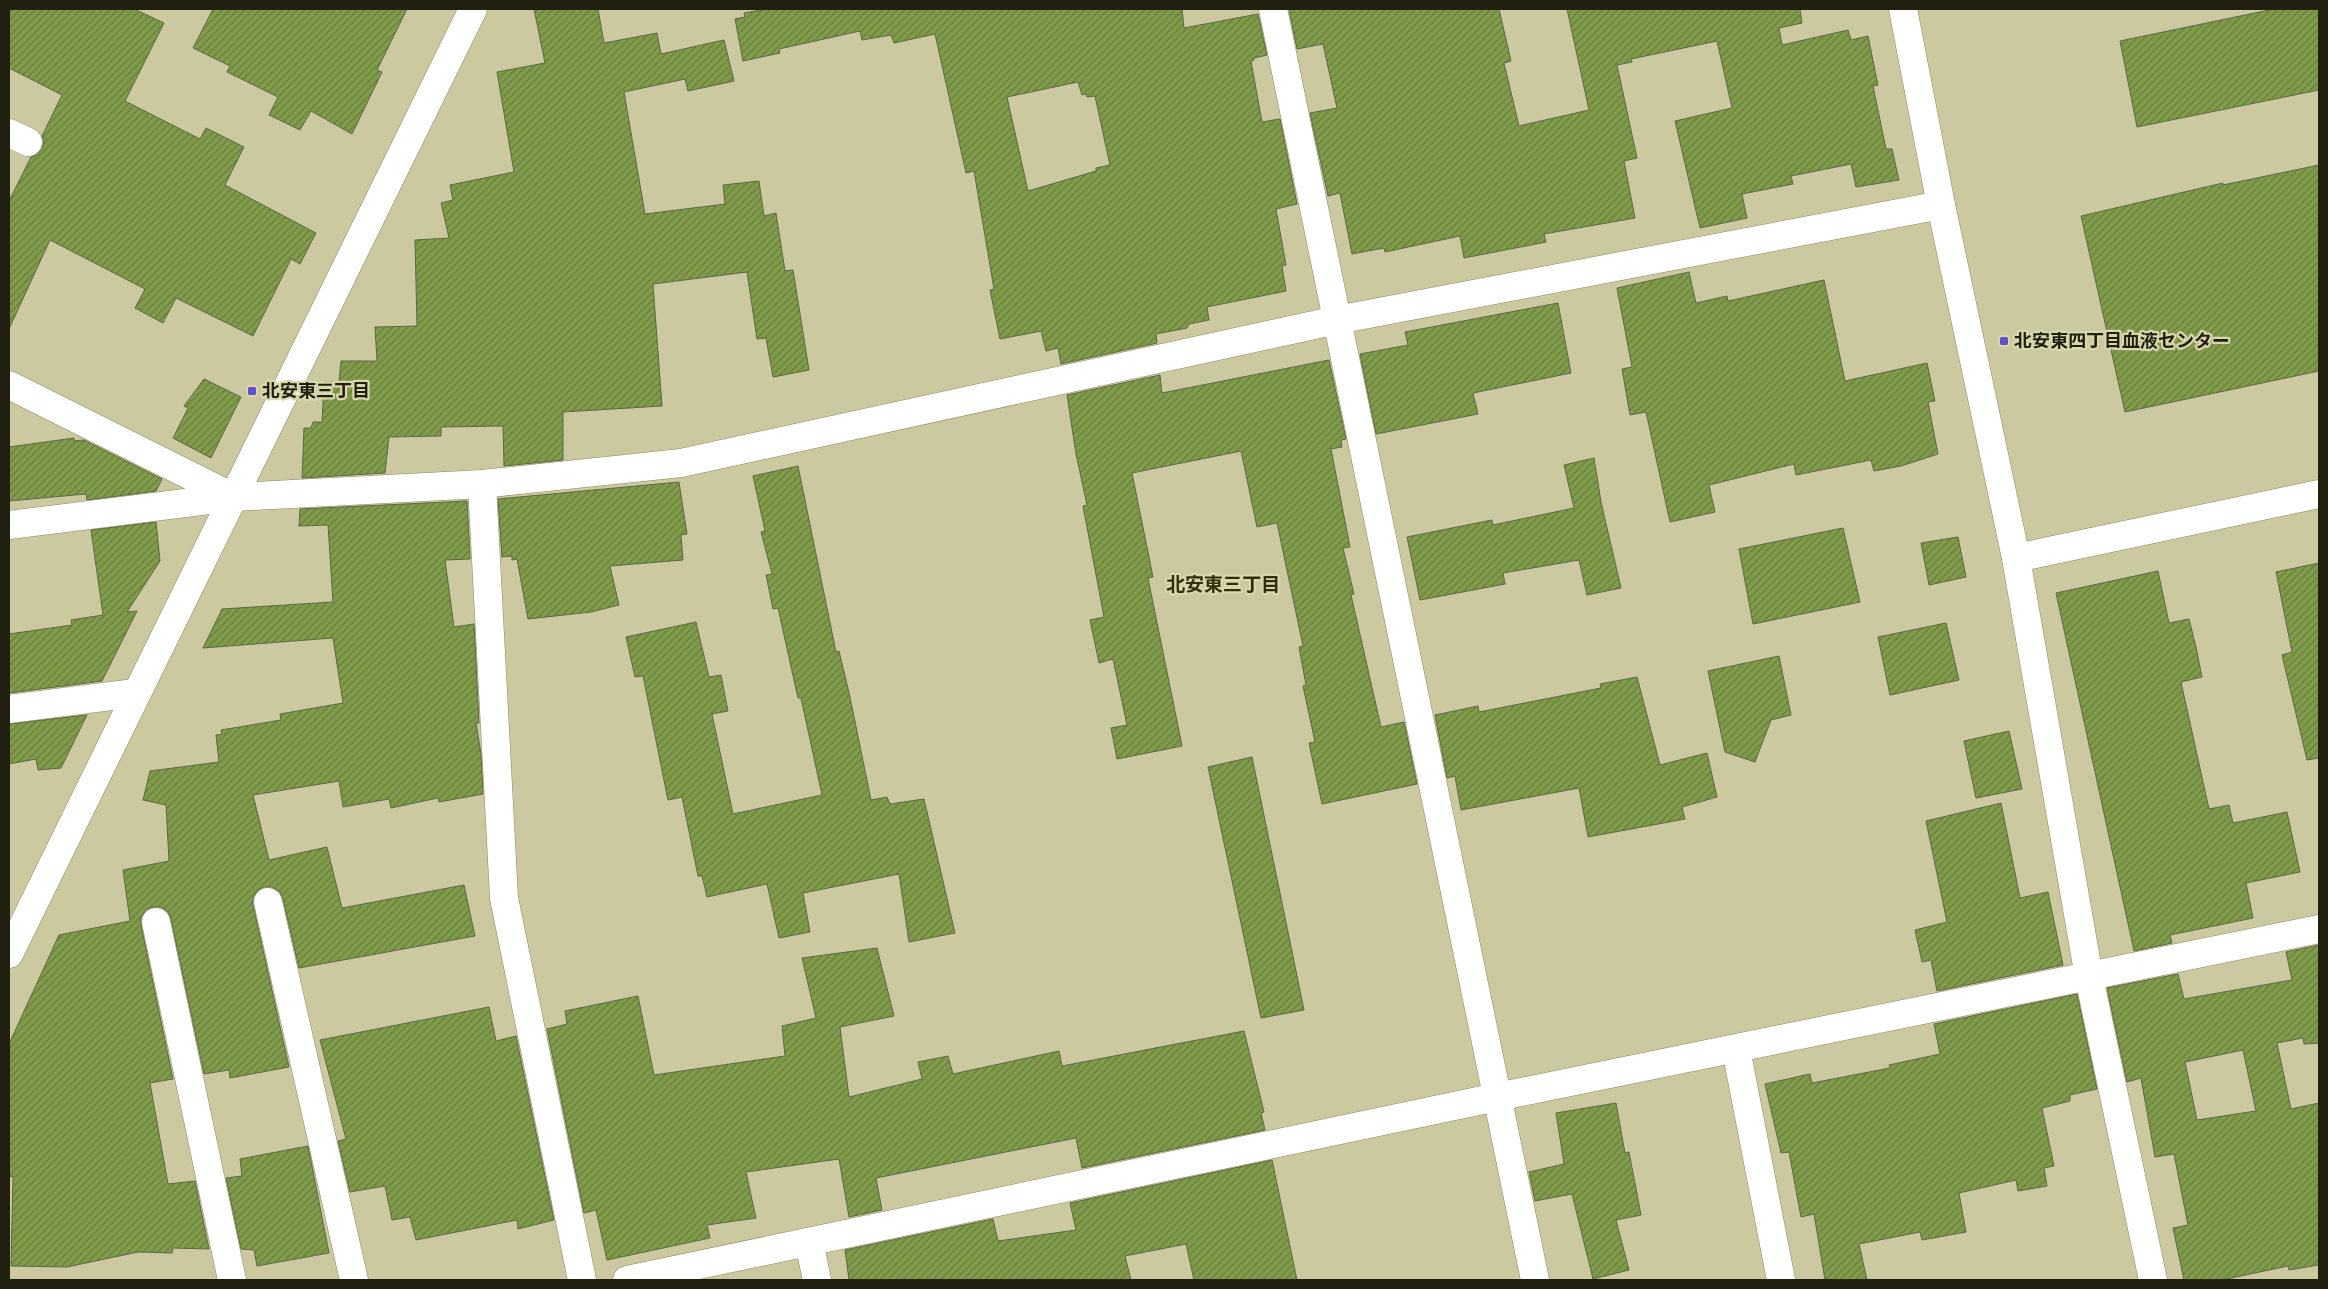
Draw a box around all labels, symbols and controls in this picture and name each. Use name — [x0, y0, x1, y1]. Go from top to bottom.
place label: 北安東四丁目血液センター — [2014, 329, 2230, 353]
marker: 北安東四丁目血液センター — [1998, 335, 2010, 347]
place label: 北安東三丁目 — [262, 379, 370, 403]
marker: 北安東三丁目 — [246, 385, 258, 397]
district label: 北安東三丁目 — [1166, 572, 1280, 598]

